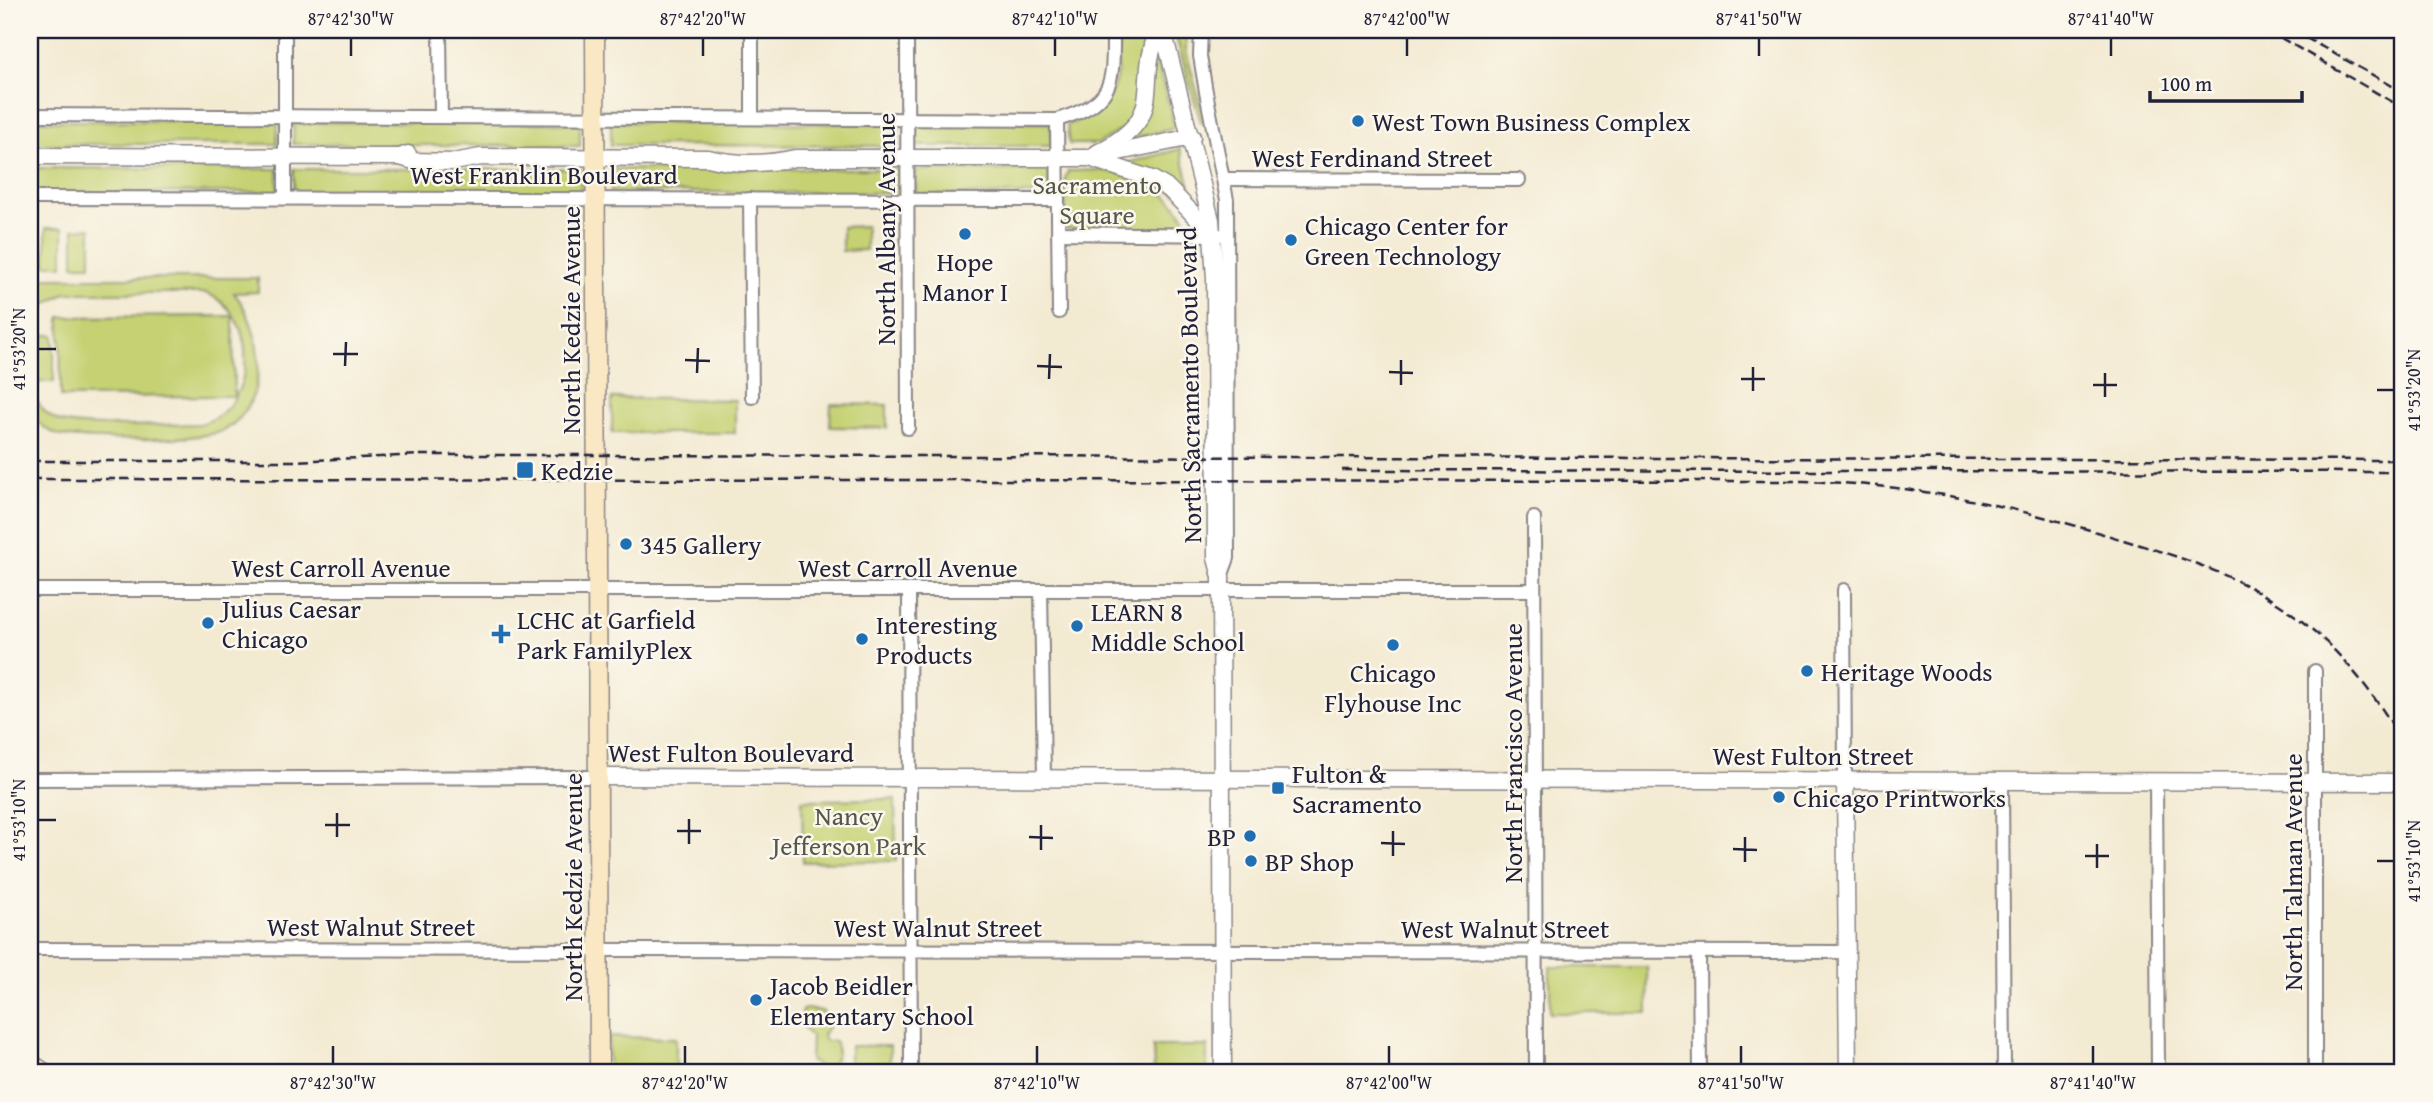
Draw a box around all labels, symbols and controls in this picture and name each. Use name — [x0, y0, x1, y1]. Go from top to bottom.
text: 87°42'30"W — [308, 5, 395, 32]
text: 87°42'20"W — [660, 5, 747, 32]
text: 87°42'10"W — [1012, 5, 1099, 32]
text: 87°42'00"W — [1364, 5, 1451, 32]
text: 87°41'50"W — [1716, 5, 1803, 32]
text: 87°41'40"W — [2068, 5, 2155, 32]
scale bar — [2150, 60, 2302, 104]
text: 100 m — [2160, 68, 2212, 99]
place label: West Town Business Complex — [1372, 102, 1691, 141]
street label: North Albany Avenue — [866, 113, 905, 345]
marker: West Town Business Complex — [1350, 113, 1366, 129]
street label: West Ferdinand Street — [1252, 138, 1492, 177]
street label: West Franklin Boulevard — [410, 155, 678, 194]
park label: Sacramento Square — [1032, 165, 1162, 234]
street label: North Kedzie Avenue — [551, 206, 590, 434]
place label: Chicago Center for Green Technology — [1305, 206, 1508, 275]
marker: Hope Manor I — [957, 226, 973, 242]
street label: North Sacramento Boulevard — [1167, 226, 1211, 544]
marker: Chicago Center for Green Technology — [1283, 232, 1299, 248]
place label: Hope Manor I — [922, 242, 1008, 311]
text: 41°53'20"N — [5, 307, 32, 390]
text: 41°53'20"N — [2400, 348, 2427, 431]
place label: Kedzie — [541, 451, 613, 490]
marker: Kedzie — [515, 460, 535, 480]
place label: 345 Gallery — [640, 525, 761, 564]
marker: 345 Gallery — [618, 536, 634, 552]
street label: West Carroll Avenue — [231, 548, 451, 587]
street label: West Carroll Avenue — [798, 548, 1018, 587]
place label: Julius Caesar Chicago — [219, 589, 361, 658]
place label: LEARN 8 Middle School — [1091, 592, 1245, 661]
place label: LCHC at Garfield Park FamilyPlex — [517, 600, 696, 669]
place label: Interesting Products — [876, 605, 997, 674]
marker: Julius Caesar Chicago — [200, 615, 216, 631]
marker: LEARN 8 Middle School — [1069, 618, 1085, 634]
street label: North Francisco Avenue — [1493, 623, 1532, 883]
marker: LCHC at Garfield Park FamilyPlex — [491, 624, 511, 644]
marker: Interesting Products — [854, 631, 870, 647]
marker: Chicago Flyhouse Inc — [1385, 637, 1401, 653]
place label: Heritage Woods — [1821, 652, 1993, 691]
place label: Chicago Flyhouse Inc — [1324, 653, 1462, 722]
marker: Heritage Woods — [1799, 663, 1815, 679]
street label: West Fulton Boulevard — [608, 733, 854, 772]
street label: West Fulton Street — [1712, 736, 1914, 775]
street label: North Talman Avenue — [2273, 753, 2312, 991]
place label: Fulton & Sacramento — [1292, 754, 1422, 823]
street label: North Kedzie Avenue — [553, 773, 592, 1001]
text: 41°53'10"N — [5, 778, 32, 861]
place label: Chicago Printworks — [1793, 778, 2006, 817]
marker: Fulton & Sacramento — [1270, 780, 1286, 796]
marker: Chicago Printworks — [1771, 789, 1787, 805]
park label: Nancy Jefferson Park — [769, 796, 927, 865]
place label: BP — [1207, 817, 1236, 856]
text: 41°53'10"N — [2400, 819, 2427, 902]
marker: BP — [1242, 828, 1258, 844]
place label: BP Shop — [1265, 842, 1354, 881]
marker: BP Shop — [1243, 853, 1259, 869]
street label: West Walnut Street — [267, 907, 475, 946]
street label: West Walnut Street — [834, 908, 1042, 947]
street label: West Walnut Street — [1401, 909, 1609, 948]
place label: Jacob Beidler Elementary School — [767, 966, 974, 1035]
marker: Jacob Beidler Elementary School — [748, 992, 764, 1008]
text: 87°42'30"W — [290, 1069, 377, 1096]
text: 87°42'20"W — [642, 1069, 729, 1096]
text: 87°42'10"W — [994, 1069, 1081, 1096]
text: 87°42'00"W — [1346, 1069, 1433, 1096]
text: 87°41'50"W — [1698, 1069, 1785, 1096]
text: 87°41'40"W — [2050, 1069, 2137, 1096]

